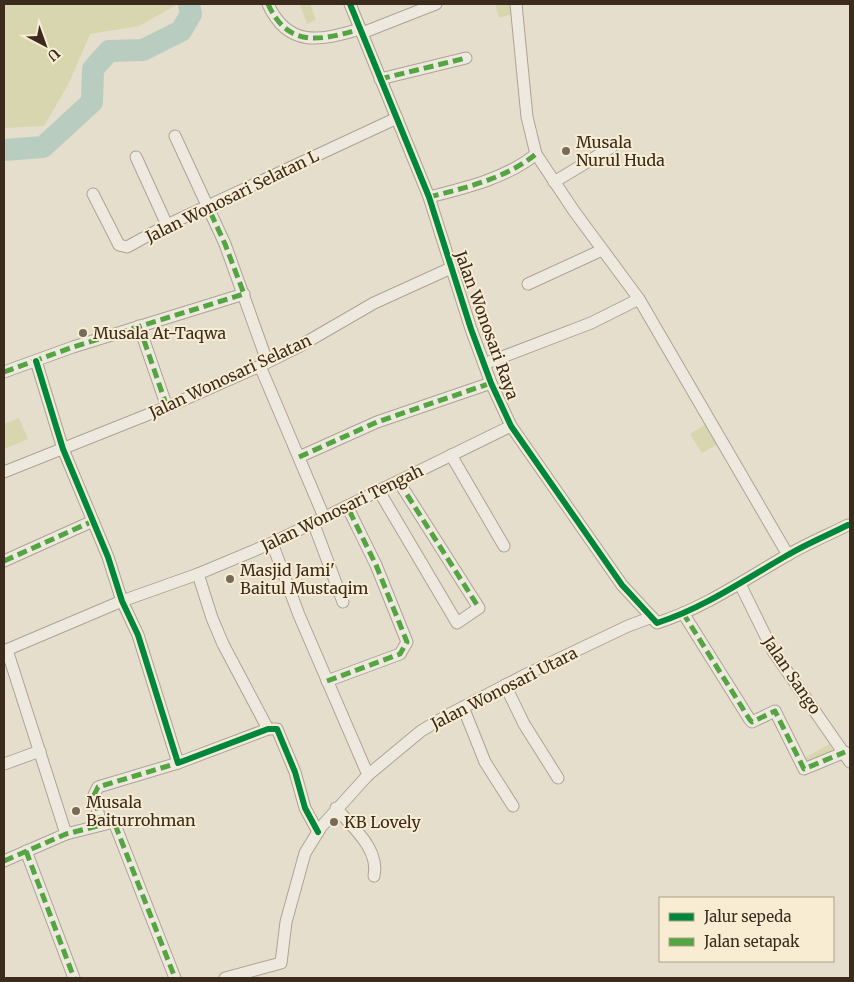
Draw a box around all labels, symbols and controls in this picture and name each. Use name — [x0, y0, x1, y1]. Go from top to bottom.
north arrow — [20, 20, 70, 70]
text: U — [43, 45, 63, 65]
place label: Musala Nurul Huda — [576, 132, 665, 170]
street label: Jalan Wonosari Selatan L — [141, 145, 322, 247]
marker: Musala Nurul Huda — [560, 145, 572, 157]
street label: Jalan Wonosari Raya — [450, 247, 523, 402]
place label: Musala At-Taqwa — [93, 323, 226, 343]
marker: Musala At-Taqwa — [77, 327, 89, 339]
street label: Jalan Wonosari Selatan — [145, 329, 315, 423]
street label: Jalan Wonosari Tengah — [257, 460, 427, 556]
place label: Masjid Jami' Baitul Mustaqim — [240, 560, 369, 598]
marker: Masjid Jami' Baitul Mustaqim — [224, 573, 236, 585]
street label: Jalan Sango — [758, 631, 825, 718]
street label: Jalan Wonosari Utara — [427, 642, 581, 734]
place label: Musala Baiturrohman — [86, 792, 196, 830]
marker: Musala Baiturrohman — [70, 805, 82, 817]
place label: KB Lovely — [344, 812, 421, 832]
marker: KB Lovely — [328, 816, 340, 828]
legend — [659, 897, 834, 962]
text: Jalur sepeda — [703, 907, 791, 926]
text: Jalan setapak — [703, 932, 800, 951]

